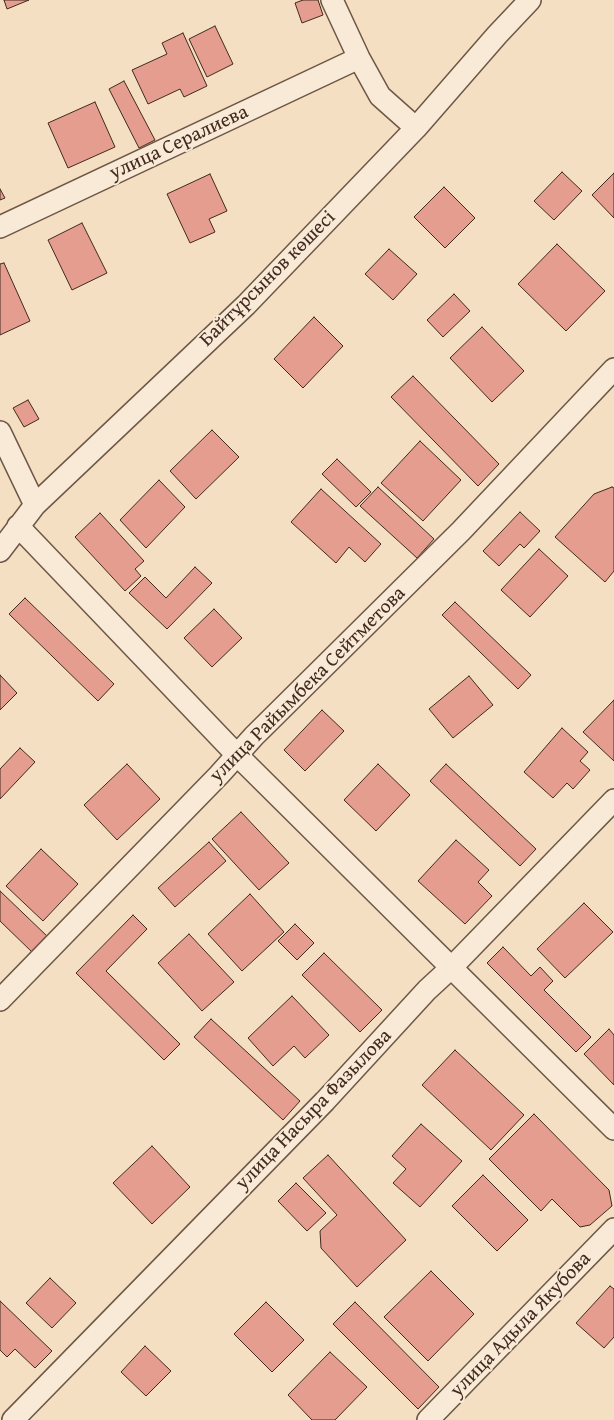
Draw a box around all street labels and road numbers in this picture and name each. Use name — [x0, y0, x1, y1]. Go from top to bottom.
street label: улица Сералиева — [106, 100, 252, 186]
street label: Байтұрсынов көшесі — [195, 206, 341, 352]
street label: улица Райымбека Сейтметова — [205, 582, 411, 788]
street label: улица Насыра Фазылова — [231, 1025, 397, 1195]
street label: улица Адыла Якубова — [446, 1247, 596, 1403]

